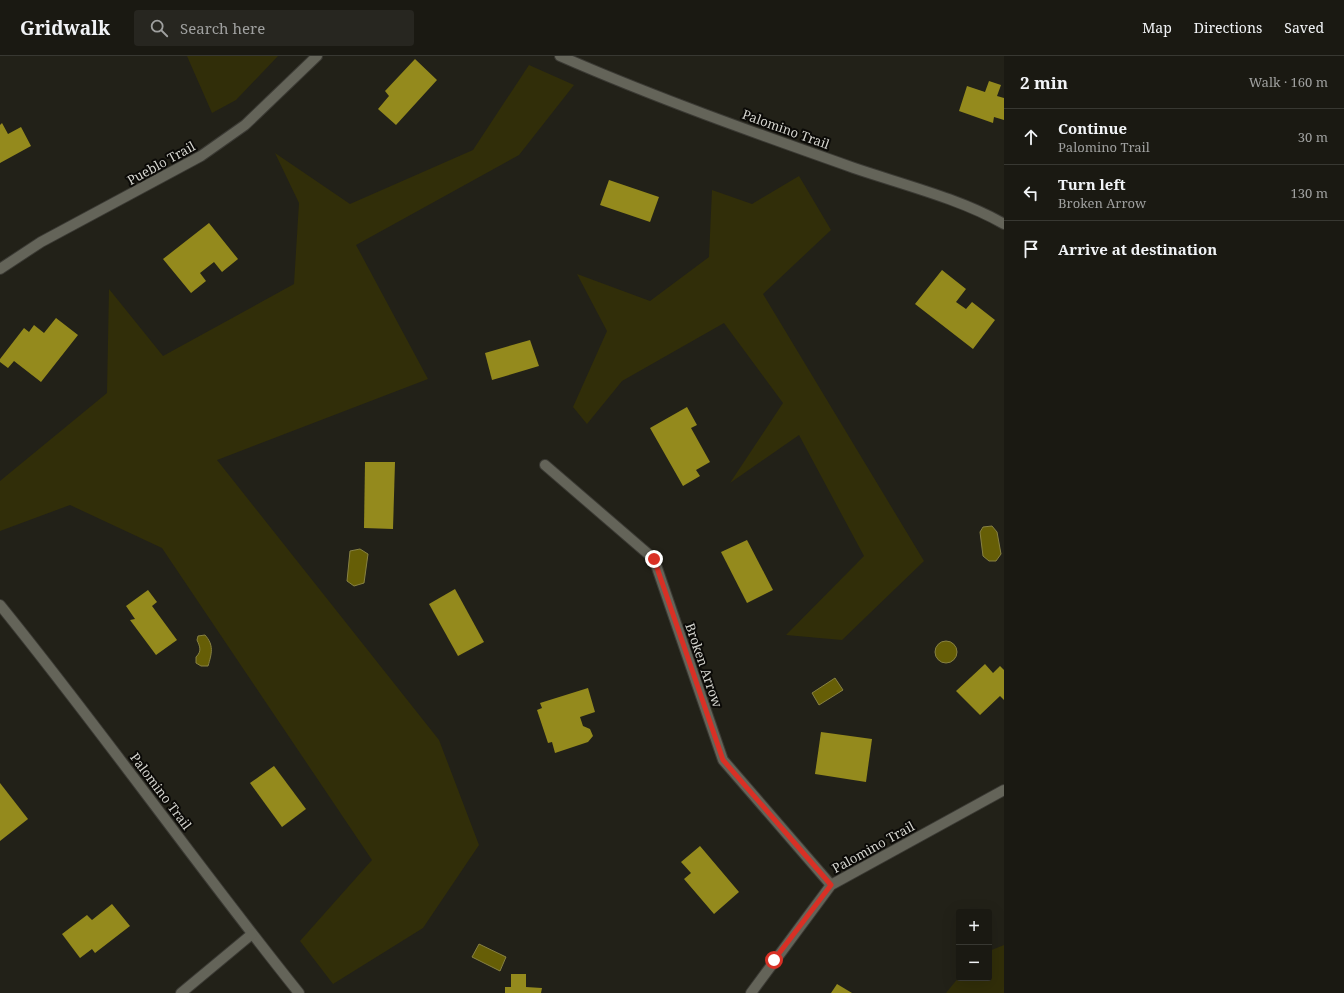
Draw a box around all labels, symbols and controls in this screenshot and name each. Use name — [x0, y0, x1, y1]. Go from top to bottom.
search box — [134, 10, 414, 46]
text: Gridwalk — [20, 15, 110, 41]
icon: search — [148, 17, 170, 39]
text: Search here — [180, 18, 265, 38]
text: Map — [1142, 18, 1172, 37]
text: Directions — [1194, 18, 1262, 37]
text: Saved — [1284, 18, 1324, 37]
text: 2 min — [1020, 71, 1068, 94]
text: Walk · 160 m — [1249, 73, 1328, 91]
street label: Palomino Trail — [740, 105, 832, 153]
text: Continue — [1058, 118, 1127, 138]
icon: ahead — [1020, 126, 1042, 148]
text: 30 m — [1298, 128, 1328, 146]
street label: Pueblo Trail — [124, 137, 198, 189]
text: Palomino Trail — [1058, 138, 1150, 156]
text: Turn left — [1058, 174, 1126, 194]
icon: left — [1020, 182, 1042, 204]
text: 130 m — [1291, 184, 1328, 202]
text: Broken Arrow — [1058, 194, 1146, 212]
icon: arrive — [1020, 238, 1042, 260]
text: Arrive at destination — [1058, 239, 1217, 259]
route end — [645, 550, 663, 568]
street label: Broken Arrow — [681, 620, 727, 710]
street label: Palomino Trail — [126, 749, 196, 833]
street label: Palomino Trail — [829, 817, 917, 877]
map controls — [956, 909, 992, 981]
button: + — [956, 909, 992, 945]
button: − — [956, 945, 992, 981]
route start — [765, 951, 783, 969]

